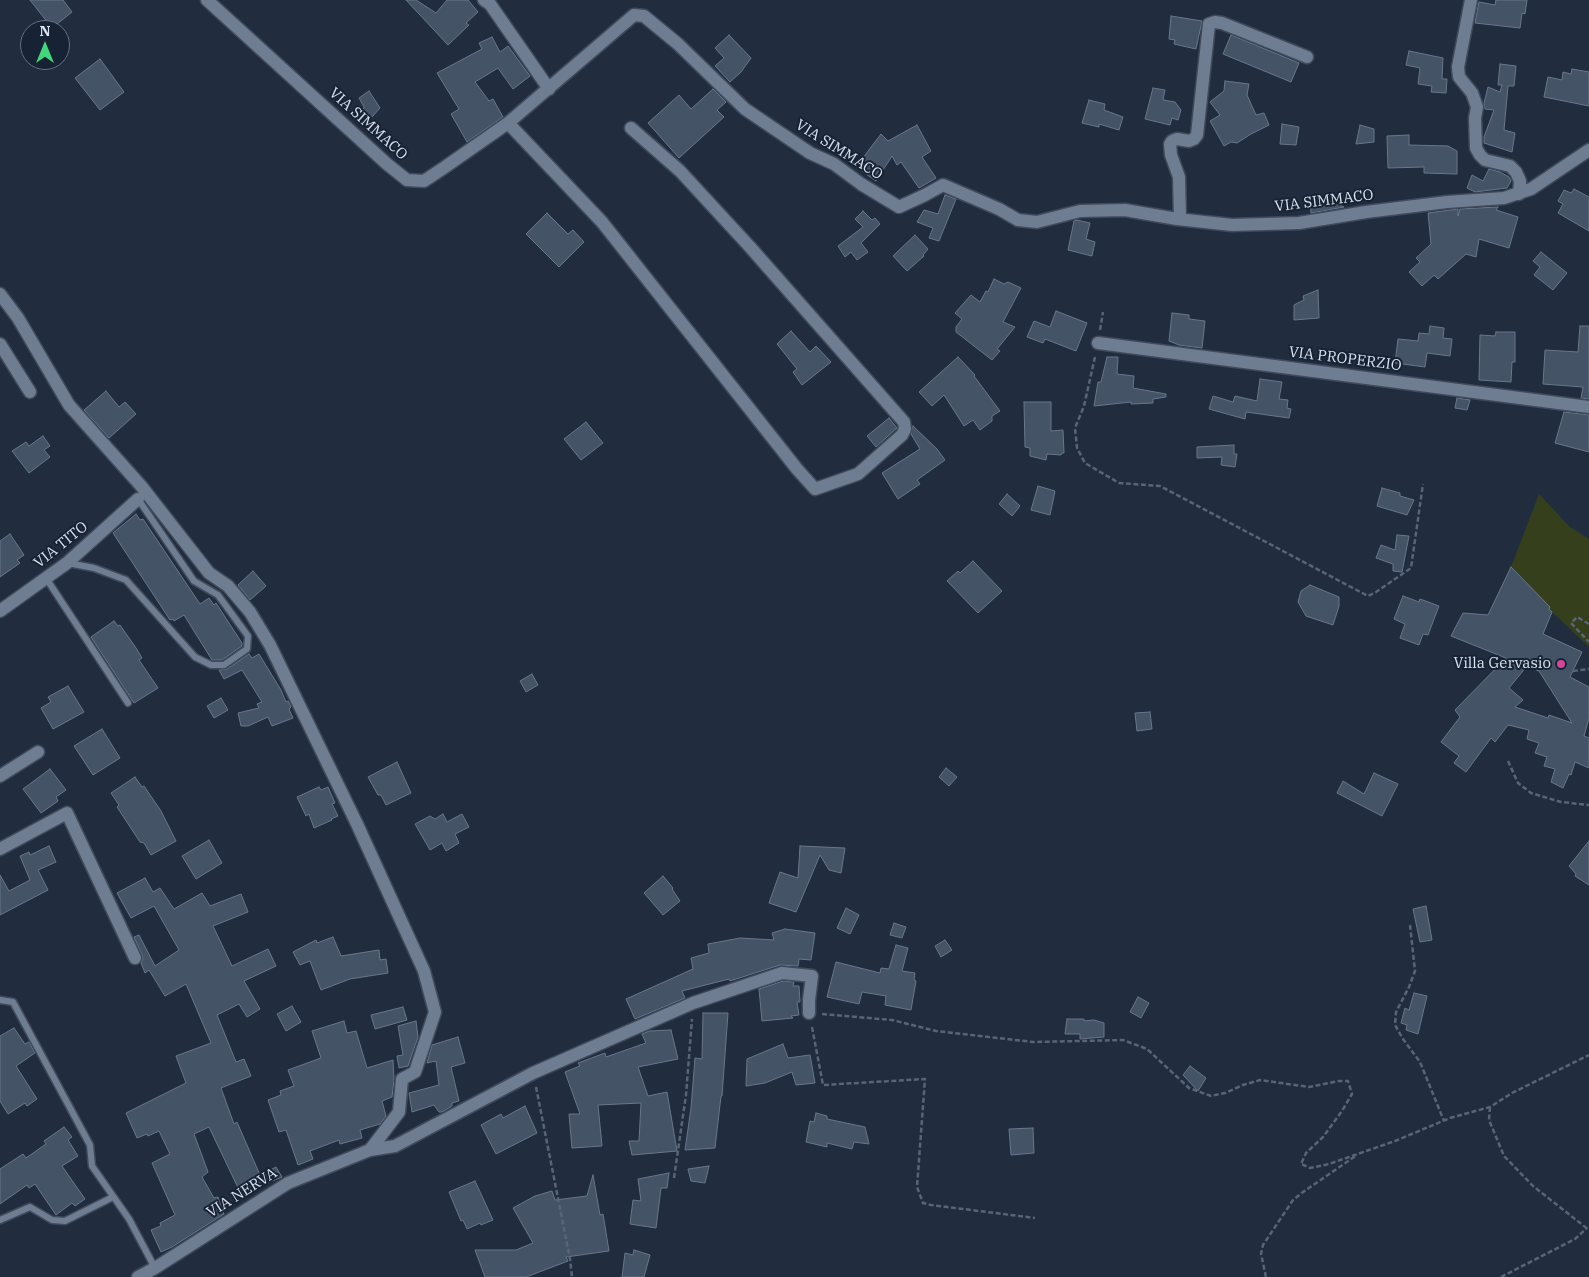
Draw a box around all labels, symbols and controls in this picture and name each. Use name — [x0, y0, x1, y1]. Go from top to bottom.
north arrow — [20, 20, 70, 70]
text: N — [39, 22, 51, 40]
street label: VIA SIMMACO — [325, 84, 411, 164]
street label: VIA SIMMACO — [792, 116, 886, 184]
street label: VIA SIMMACO — [1274, 186, 1374, 216]
street label: VIA PROPERZIO — [1288, 343, 1402, 375]
street label: VIA TITO — [30, 518, 92, 572]
place label: Villa Gervasio — [1453, 655, 1551, 673]
marker: Villa Gervasio — [1555, 658, 1567, 670]
street label: VIA NERVA — [204, 1164, 280, 1222]

